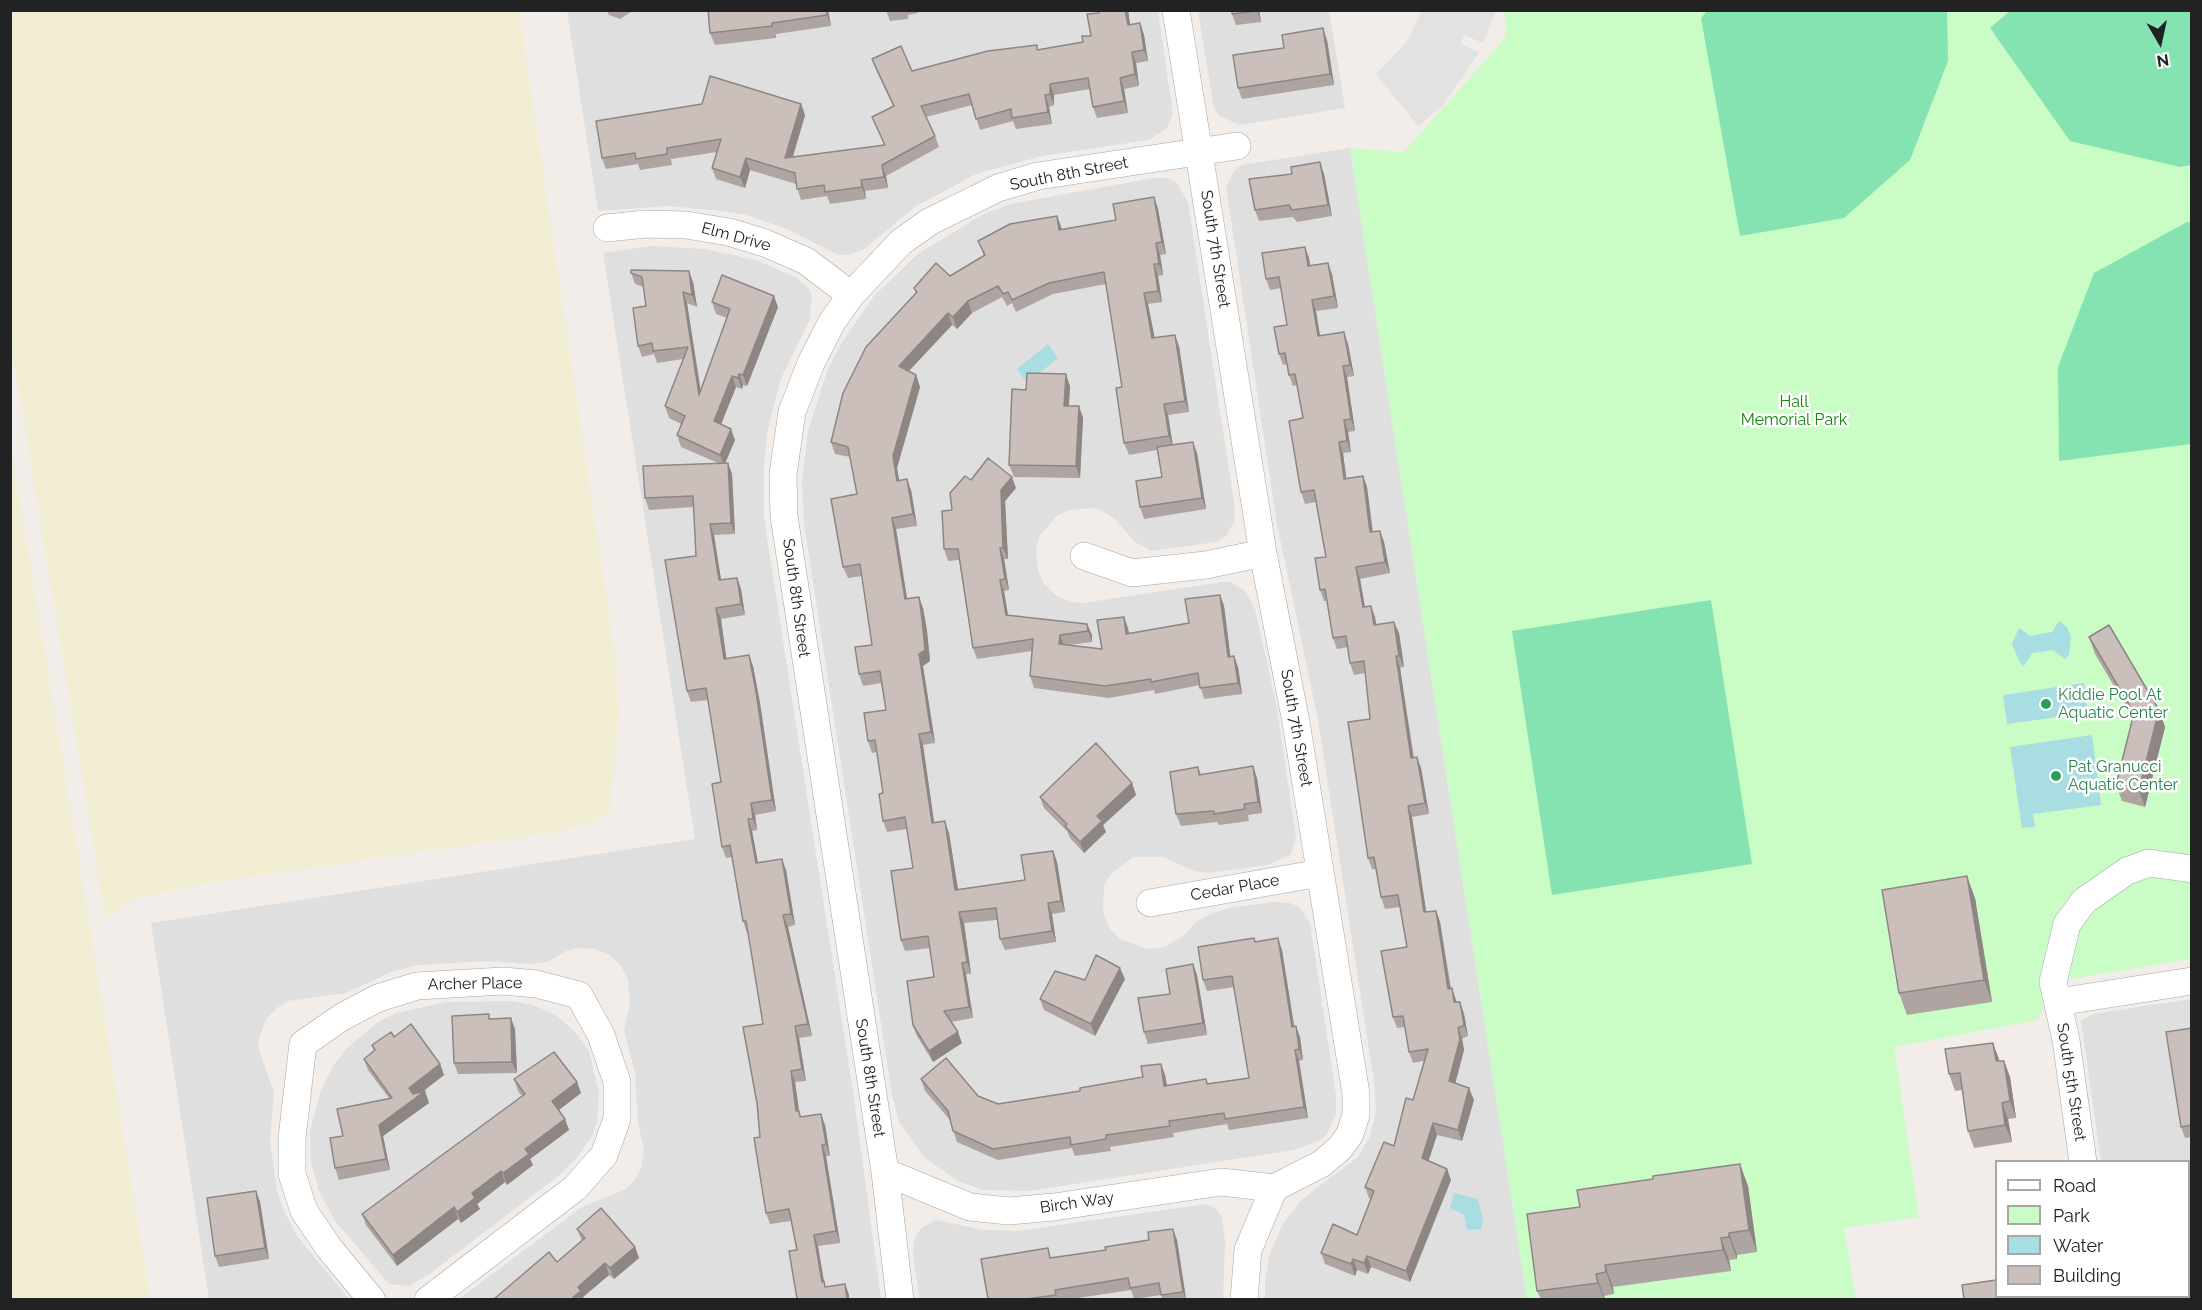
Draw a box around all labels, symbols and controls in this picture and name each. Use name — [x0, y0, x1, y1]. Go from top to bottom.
north arrow — [2130, 12, 2190, 72]
text: N — [2155, 50, 2170, 71]
street label: South 8th Street — [1008, 153, 1130, 195]
street label: South 7th Street — [1196, 189, 1234, 309]
street label: Elm Drive — [699, 219, 773, 255]
park label: Hall Memorial Park — [1741, 392, 1847, 430]
street label: South 8th Street — [778, 537, 814, 659]
street label: South 7th Street — [1276, 668, 1316, 788]
place label: Kiddie Pool At Aquatic Center — [2058, 685, 2168, 723]
marker: Kiddie Pool At Aquatic Center — [2039, 697, 2053, 711]
place label: Pat Granucci Aquatic Center — [2068, 757, 2178, 795]
marker: Pat Granucci Aquatic Center — [2049, 769, 2063, 783]
street label: Cedar Place — [1189, 871, 1281, 905]
street label: Archer Place — [428, 974, 522, 994]
street label: South 8th Street — [851, 1017, 889, 1139]
street label: South 5th Street — [2052, 1022, 2090, 1142]
legend — [1995, 1160, 2190, 1298]
text: Road — [2053, 1175, 2096, 1196]
street label: Birch Way — [1039, 1188, 1115, 1218]
text: Park — [2053, 1205, 2090, 1226]
text: Water — [2053, 1235, 2103, 1256]
text: Building — [2053, 1265, 2121, 1286]

